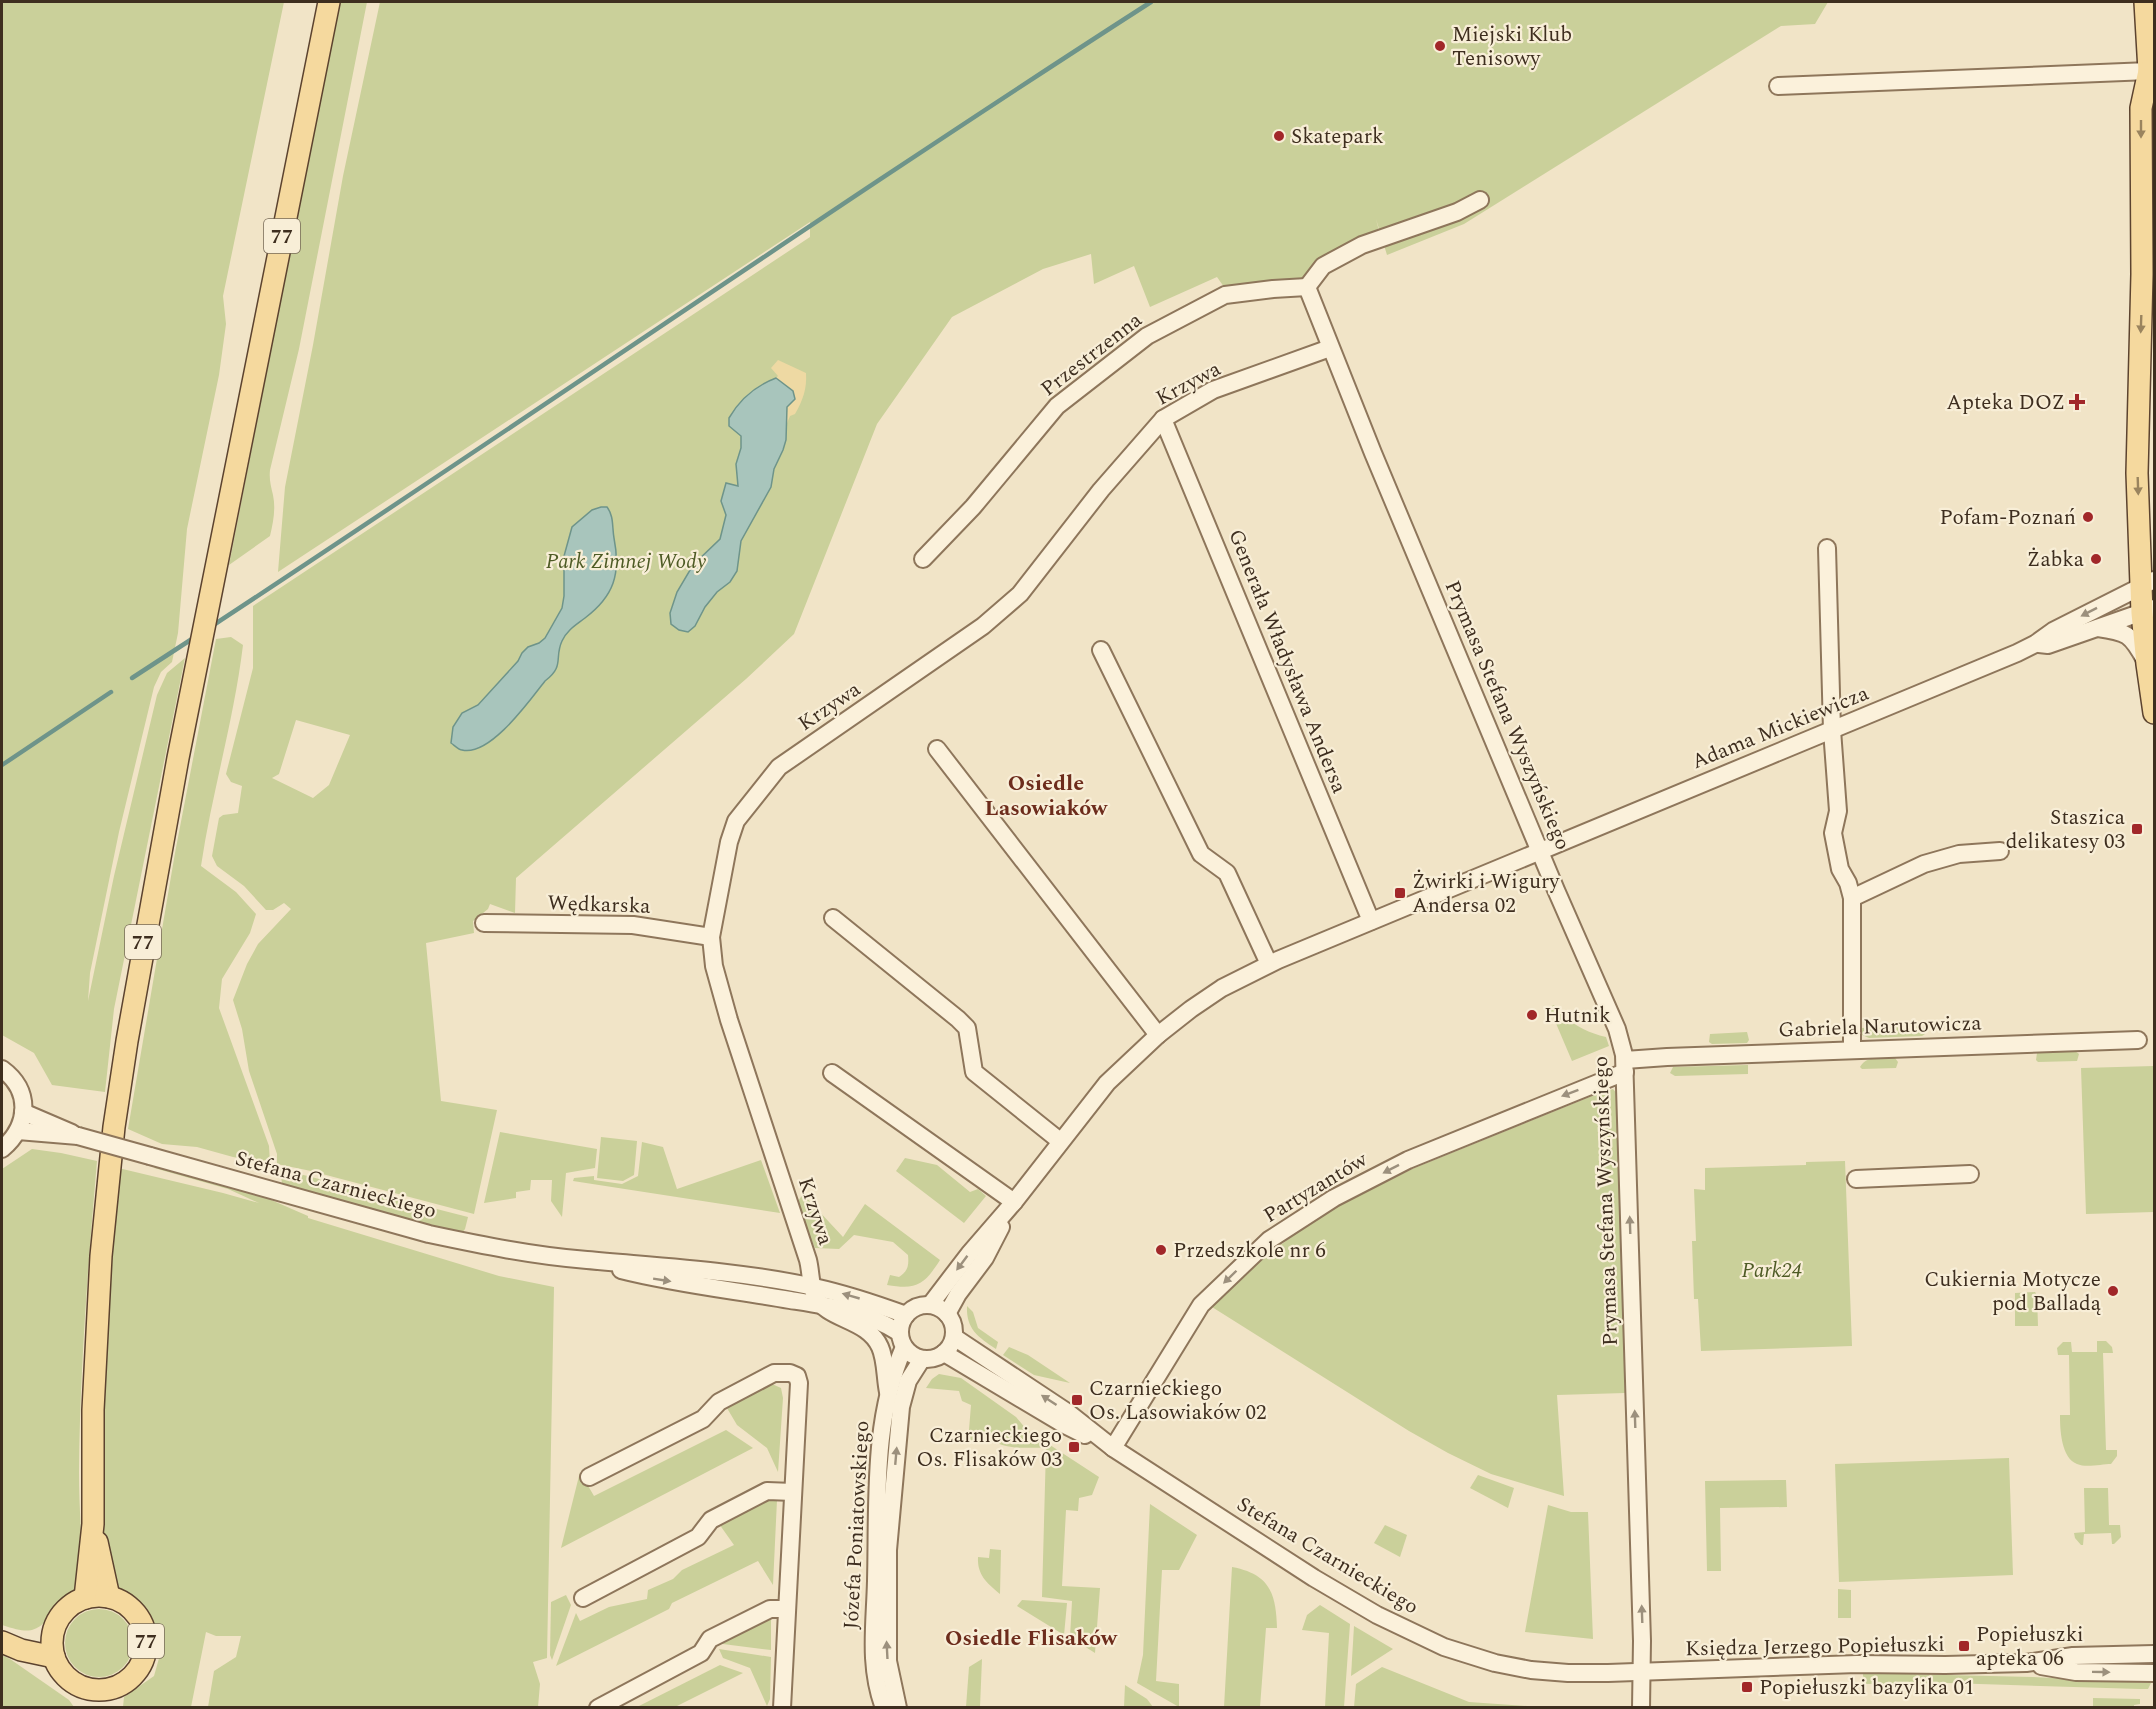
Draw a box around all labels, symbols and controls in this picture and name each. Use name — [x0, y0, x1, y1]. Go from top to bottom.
place label: Miejski Klub Tenisowy — [1452, 19, 1572, 75]
marker: Miejski Klub Tenisowy — [1433, 39, 1447, 53]
one-way arrow — [2136, 120, 2146, 139]
place label: Skatepark — [1291, 121, 1384, 153]
marker: Skatepark — [1272, 129, 1286, 143]
road number: 77 — [264, 219, 300, 253]
street label: Przestrzenna — [1034, 304, 1150, 405]
one-way arrow — [2136, 315, 2145, 334]
street label: Krzywa — [1150, 353, 1227, 414]
place label: Apteka DOZ — [1946, 387, 2065, 419]
marker: Apteka DOZ — [2070, 395, 2084, 409]
one-way arrow — [2133, 476, 2142, 495]
place label: Pofam-Poznań — [1939, 502, 2076, 534]
marker: Pofam-Poznań — [2081, 510, 2095, 524]
street label: Generała Władysława Andersa — [1219, 524, 1355, 799]
place label: Żabka — [2027, 544, 2085, 576]
park label: Park Zimnej Wody — [546, 546, 707, 578]
marker: Żabka — [2089, 552, 2103, 566]
street label: Prymasa Stefana Wyszyńskiego — [1436, 576, 1578, 855]
one-way arrow — [2080, 607, 2098, 617]
street label: Krzywa — [792, 674, 868, 740]
street label: Adama Mickiewicza — [1687, 678, 1874, 778]
district label: Osiedle Lasowiaków — [985, 767, 1108, 825]
place label: Staszica delikatesy 03 — [2006, 802, 2126, 858]
marker: Staszica delikatesy 03 — [2130, 822, 2144, 836]
place label: Żwirki i Wigury Andersa 02 — [1412, 866, 1560, 922]
marker: Żwirki i Wigury Andersa 02 — [1393, 886, 1407, 900]
street label: Wędkarska — [547, 887, 652, 923]
road number: 77 — [125, 925, 161, 959]
place label: Hutnik — [1544, 1000, 1611, 1032]
street label: Gabriela Narutowicza — [1778, 1007, 1983, 1047]
marker: Hutnik — [1525, 1008, 1539, 1022]
street label: Prymasa Stefana Wyszyńskiego — [1585, 1055, 1627, 1347]
one-way arrow — [1561, 1088, 1579, 1098]
street label: Stefana Czarnieckiego — [232, 1143, 440, 1227]
street label: Partyzantów — [1257, 1144, 1375, 1232]
one-way arrow — [1382, 1164, 1399, 1174]
street label: Krzywa — [789, 1173, 841, 1250]
one-way arrow — [1625, 1215, 1635, 1234]
place label: Przedszkole nr 6 — [1173, 1235, 1326, 1267]
marker: Przedszkole nr 6 — [1154, 1243, 1168, 1257]
one-way arrow — [956, 1254, 968, 1270]
park label: Park24 — [1742, 1255, 1802, 1287]
place label: Cukiernia Motycze pod Balladą — [1924, 1264, 2102, 1320]
one-way arrow — [1223, 1270, 1238, 1284]
one-way arrow — [653, 1275, 672, 1284]
marker: Cukiernia Motycze pod Balladą — [2106, 1284, 2120, 1298]
one-way arrow — [842, 1291, 860, 1300]
place label: Czarnieckiego Os. Lasowiaków 02 — [1089, 1373, 1267, 1429]
marker: Czarnieckiego Os. Lasowiaków 02 — [1070, 1393, 1084, 1407]
one-way arrow — [1041, 1395, 1058, 1406]
one-way arrow — [1631, 1410, 1640, 1429]
street label: Józefa Poniatowskiego — [836, 1420, 878, 1630]
place label: Czarnieckiego Os. Flisaków 03 — [917, 1420, 1062, 1476]
marker: Czarnieckiego Os. Flisaków 03 — [1067, 1440, 1081, 1454]
one-way arrow — [891, 1446, 901, 1465]
street label: Stefana Czarnieckiego — [1230, 1489, 1425, 1623]
one-way arrow — [1637, 1605, 1646, 1624]
place label: Popiełuszki apteka 06 — [1976, 1619, 2084, 1675]
district label: Osiedle Flisaków — [945, 1622, 1118, 1655]
road number: 77 — [128, 1624, 164, 1658]
street label: Księdza Jerzego Popiełuszki — [1685, 1629, 1945, 1665]
marker: Popiełuszki apteka 06 — [1957, 1639, 1971, 1653]
one-way arrow — [882, 1641, 892, 1660]
one-way arrow — [2091, 1667, 2110, 1677]
place label: Popiełuszki bazylika 01 — [1759, 1672, 1975, 1704]
marker: Popiełuszki bazylika 01 — [1740, 1680, 1754, 1694]

